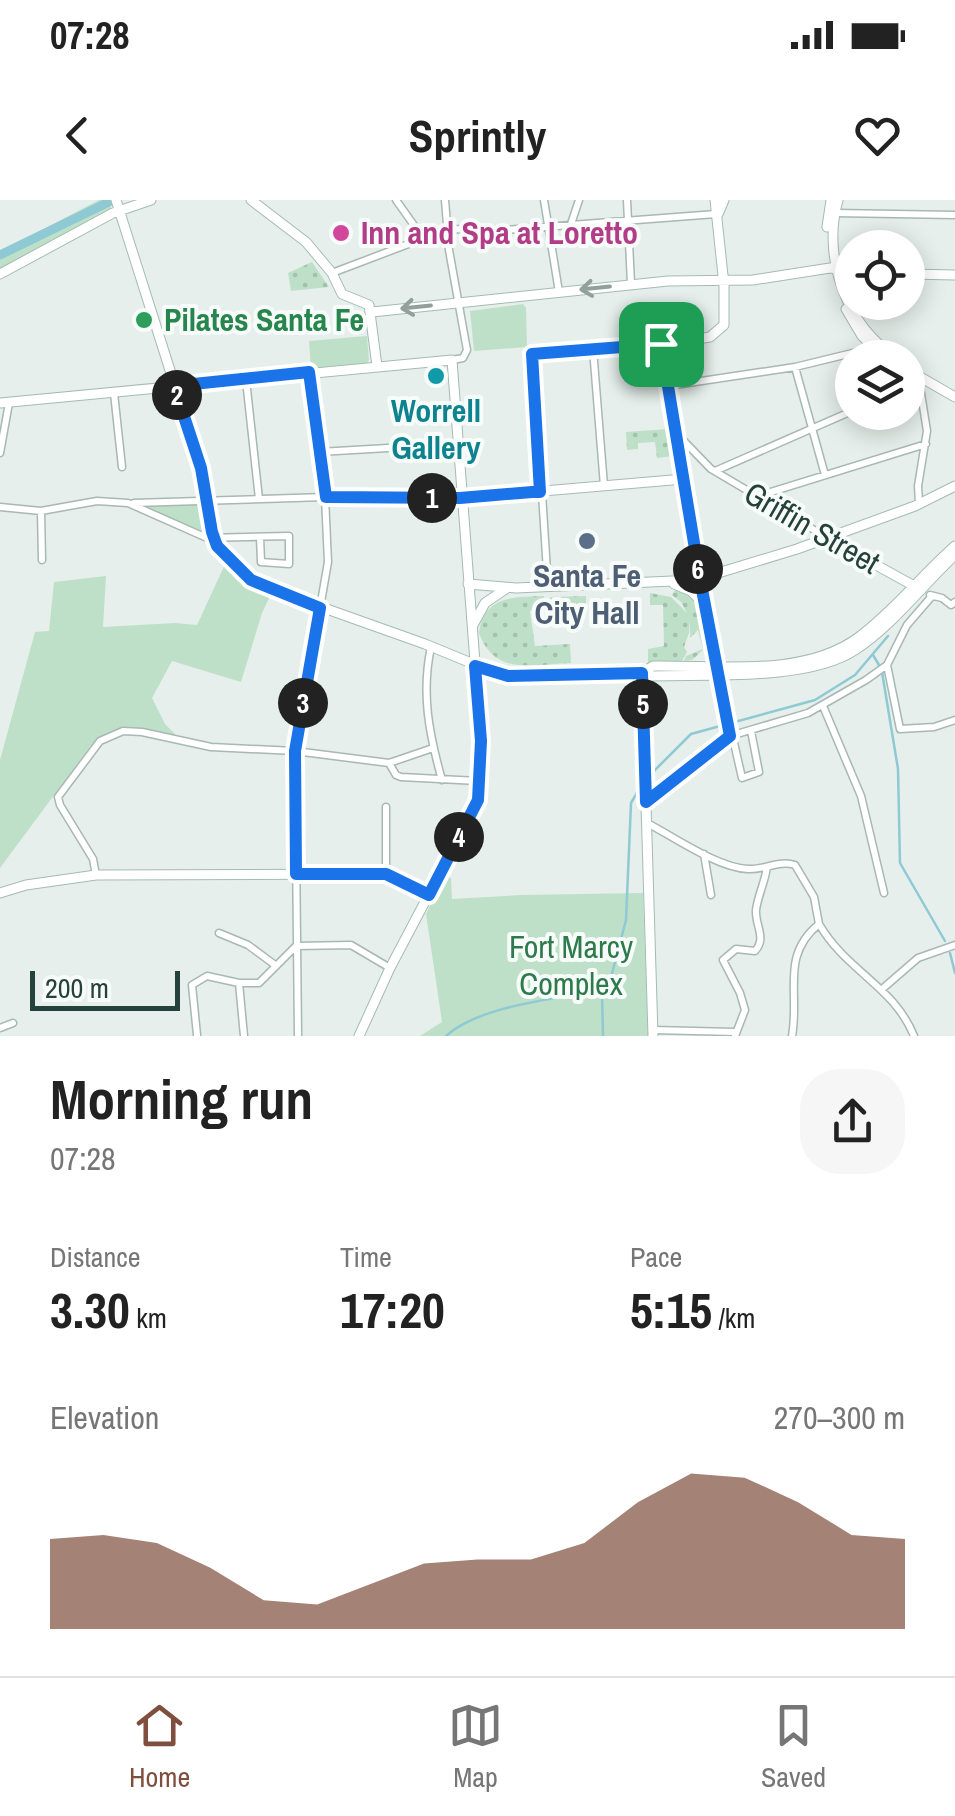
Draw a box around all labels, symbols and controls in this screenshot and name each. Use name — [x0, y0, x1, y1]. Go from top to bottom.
text: 07:28 — [50, 10, 130, 61]
text: Sprintly — [409, 105, 546, 166]
icon: back — [50, 108, 105, 163]
icon: heart — [850, 108, 905, 163]
place label: Inn and Spa at Loretto — [361, 211, 638, 254]
marker: Inn and Spa at Loretto — [330, 222, 352, 244]
map controls — [835, 230, 925, 430]
button: locate — [835, 230, 925, 320]
one-way arrow — [580, 279, 612, 298]
place label: Pilates Santa Fe — [164, 298, 364, 341]
one-way arrow — [400, 298, 432, 317]
pin — [619, 302, 704, 387]
marker: Pilates Santa Fe — [133, 309, 155, 331]
icon: arrive — [634, 317, 689, 372]
button: layers — [835, 340, 925, 430]
marker: Worrell Gallery — [425, 365, 447, 387]
pin: 2 — [152, 370, 202, 420]
text: 2 — [171, 376, 183, 414]
place label: Worrell Gallery — [391, 389, 481, 469]
street label: Griffin Street — [737, 471, 888, 584]
pin: 1 — [407, 473, 457, 523]
text: 1 — [426, 479, 438, 517]
marker: Santa Fe City Hall — [576, 530, 598, 552]
pin: 6 — [673, 544, 723, 594]
text: 6 — [692, 550, 704, 588]
place label: Santa Fe City Hall — [533, 554, 641, 634]
pin: 3 — [278, 678, 328, 728]
pin: 5 — [618, 679, 668, 729]
text: 3 — [297, 684, 309, 722]
text: 5 — [637, 685, 649, 723]
pin: 4 — [434, 812, 484, 862]
text: 4 — [453, 818, 465, 856]
park label: Fort Marcy Complex — [509, 925, 633, 1005]
scale bar — [30, 966, 180, 1010]
text: 200 m — [45, 969, 109, 1007]
text: Morning run — [50, 1062, 313, 1136]
button: share — [800, 1069, 905, 1174]
text: 07:28 — [50, 1137, 116, 1180]
text: Distance — [50, 1238, 141, 1276]
text: Time — [340, 1238, 392, 1276]
text: Pace — [630, 1238, 682, 1276]
text: 3.30 — [50, 1276, 130, 1344]
text: 17:20 — [340, 1276, 445, 1344]
text: 5:15 — [630, 1276, 712, 1344]
text: km — [130, 1299, 167, 1337]
text: /km — [712, 1299, 755, 1337]
text: Elevation — [50, 1396, 159, 1439]
text: 270–300 m — [774, 1396, 905, 1439]
tab: Home — [129, 1698, 190, 1796]
tab: Map — [448, 1698, 503, 1796]
tab: Saved — [761, 1698, 826, 1796]

